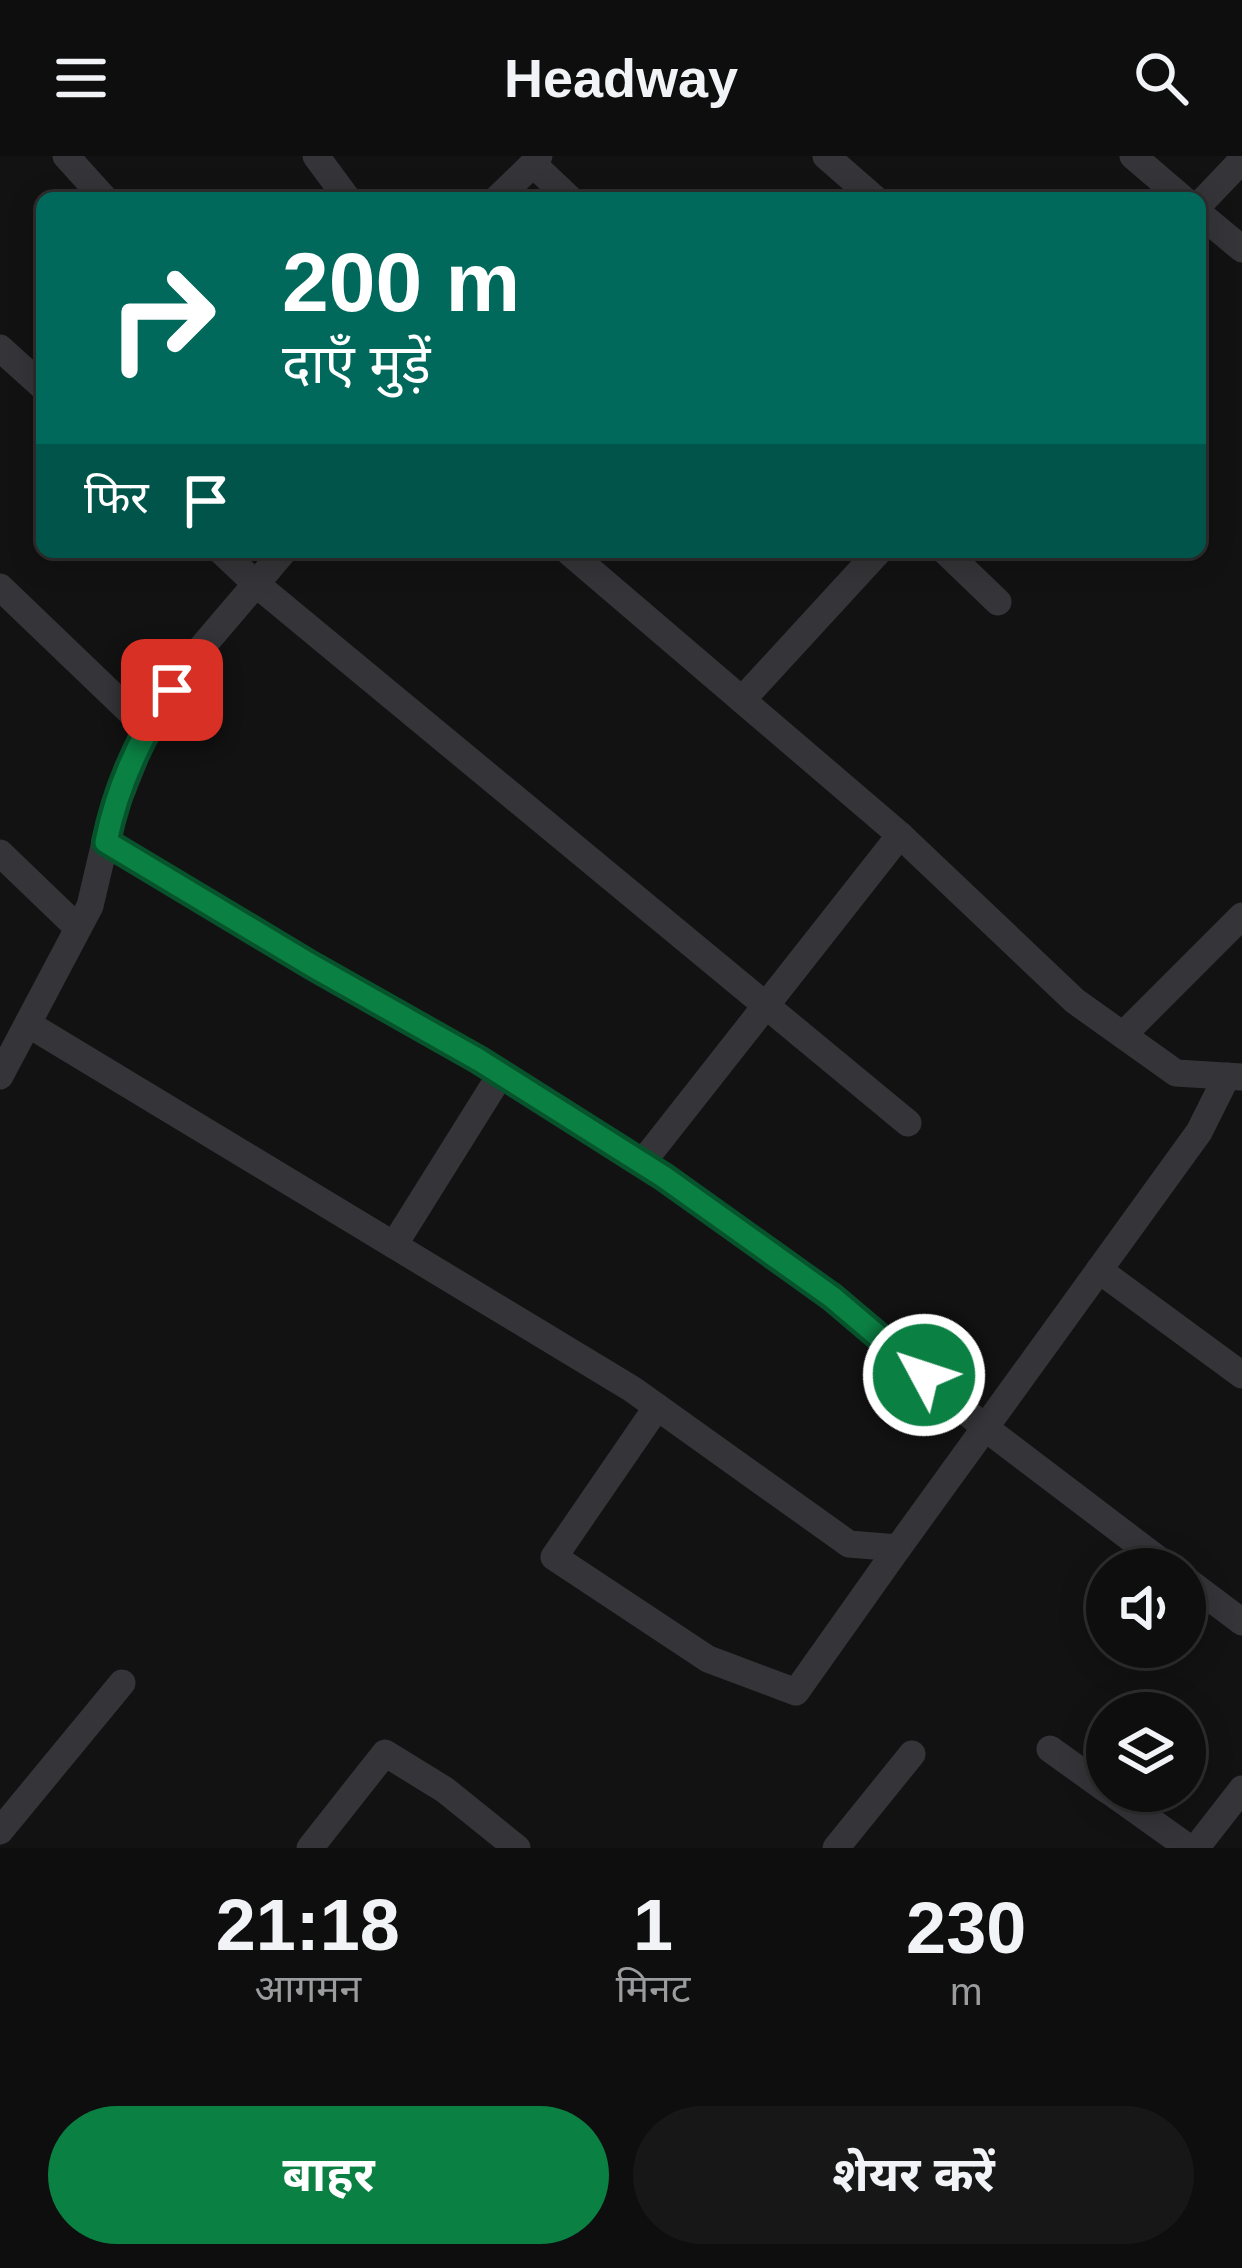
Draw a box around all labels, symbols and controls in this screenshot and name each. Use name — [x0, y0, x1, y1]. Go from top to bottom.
icon: menu — [48, 45, 114, 111]
icon: search — [1128, 45, 1194, 111]
text: Headway — [504, 48, 738, 108]
text: 200 m — [282, 235, 520, 329]
icon: right — [84, 240, 240, 396]
text: दाएँ मुड़ें — [282, 334, 431, 394]
icon: arrive — [173, 468, 239, 534]
text: फिर — [84, 472, 149, 523]
pin — [121, 639, 223, 741]
icon: arrive — [139, 657, 205, 723]
position arrow — [861, 1312, 987, 1438]
map controls — [1086, 1548, 1206, 1812]
button: sound — [1086, 1548, 1206, 1668]
button: layers — [1086, 1692, 1206, 1812]
text: 21:18 — [216, 1885, 400, 1965]
text: 1 — [633, 1885, 673, 1965]
text: 230 — [906, 1888, 1026, 1968]
text: आगमन — [254, 1967, 361, 2010]
text: मिनट — [616, 1967, 690, 2010]
text: m — [950, 1970, 982, 2013]
button: बाहर — [48, 2106, 609, 2244]
button: शेयर करें — [633, 2106, 1194, 2244]

